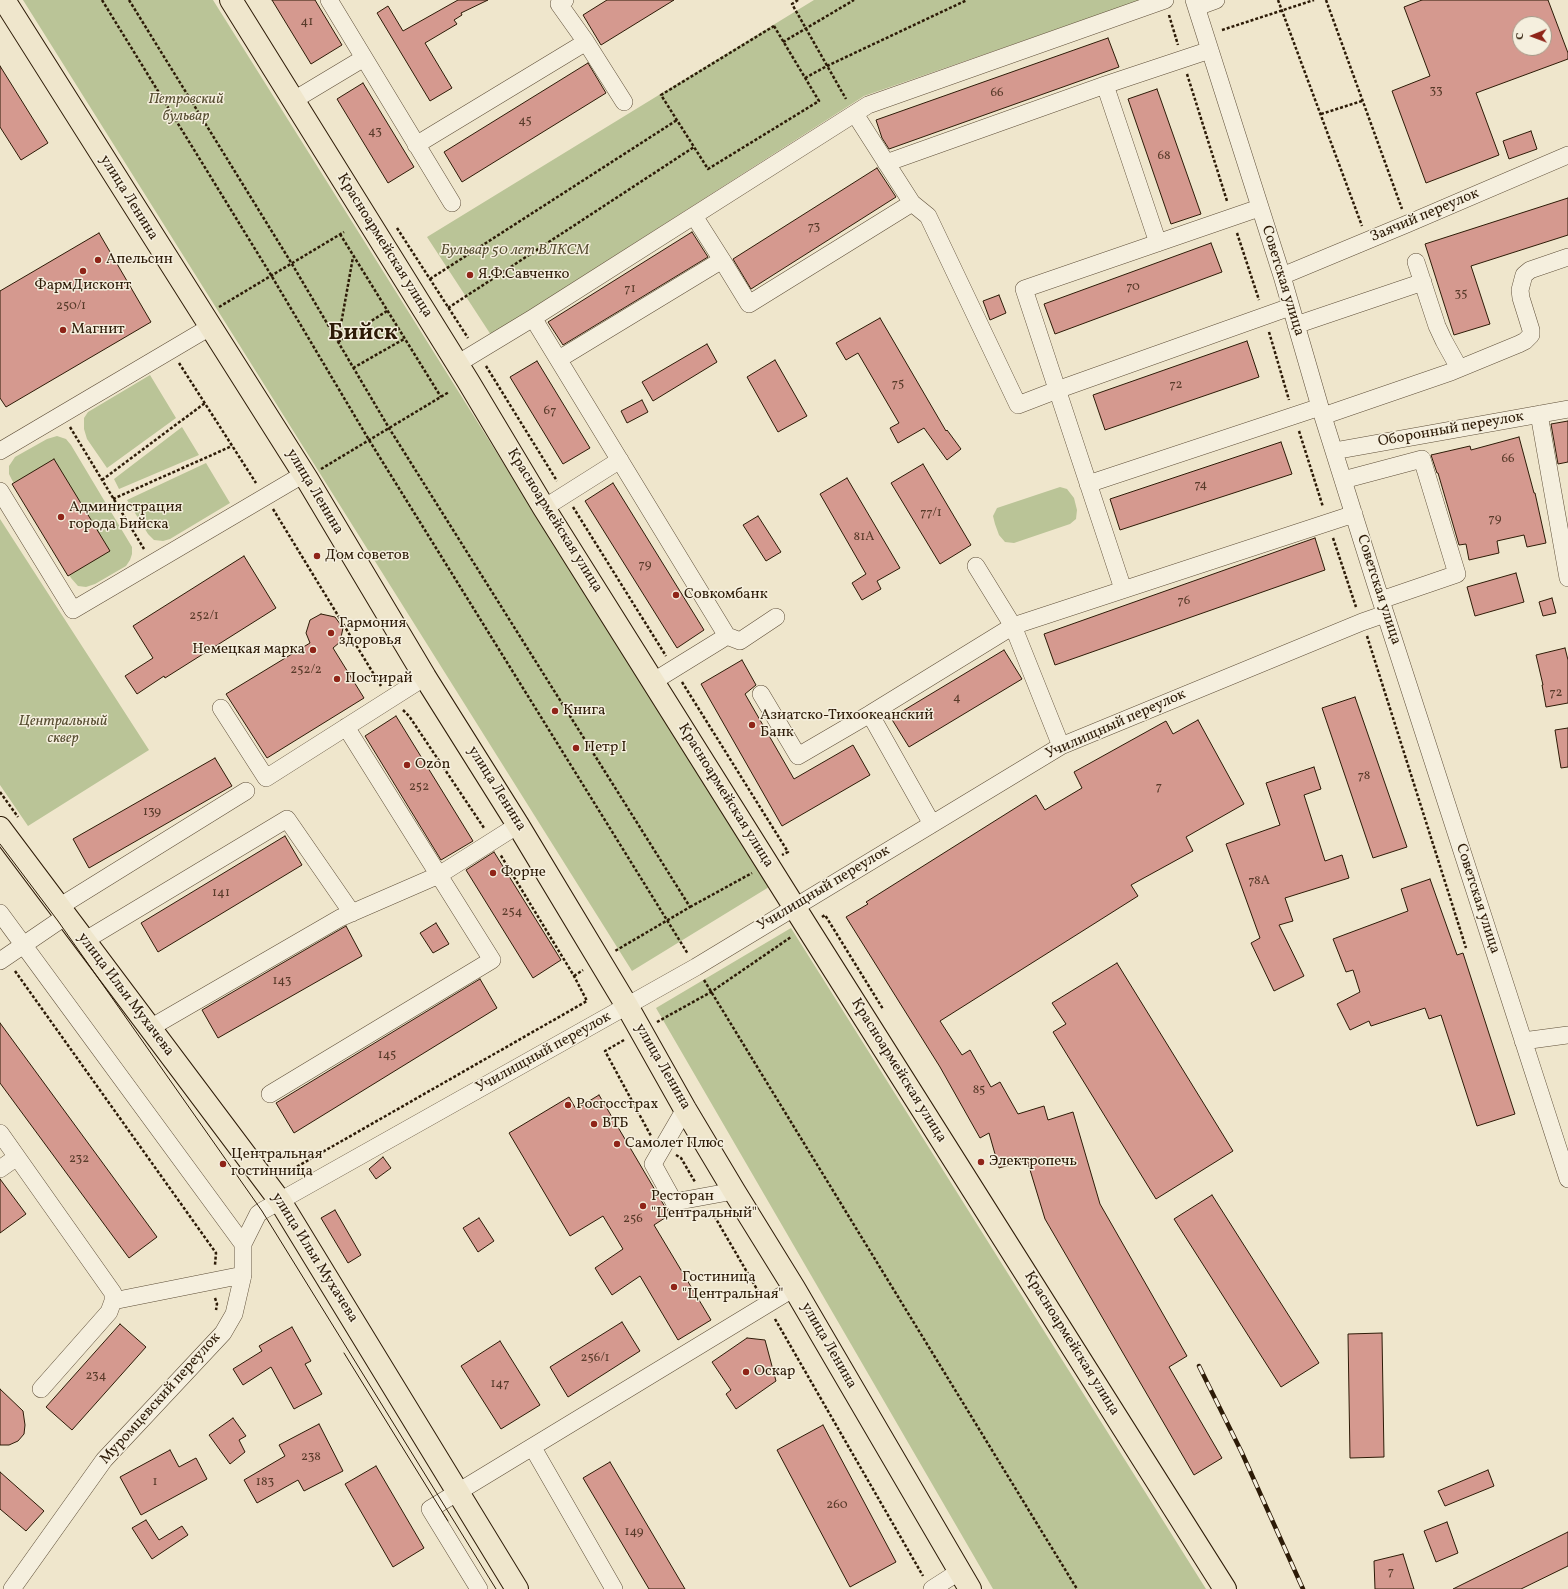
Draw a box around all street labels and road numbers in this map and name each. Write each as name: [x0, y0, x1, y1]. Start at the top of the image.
street label: улица Ленина: [95, 152, 161, 244]
street label: Красноармейская улица: [332, 171, 436, 321]
street label: Заячий переулок: [1368, 185, 1482, 247]
street label: Советская улица: [1257, 224, 1307, 338]
street label: Оборонный переулок: [1377, 408, 1525, 452]
street label: улица Ленина: [281, 446, 347, 538]
street label: Красноармейская улица: [502, 446, 606, 596]
street label: Советская улица: [1352, 533, 1404, 647]
street label: Училищный переулок: [1043, 686, 1189, 764]
street label: Красноармейская улица: [673, 721, 777, 871]
street label: улица Ленина: [463, 743, 529, 835]
street label: Училищный переулок: [754, 842, 894, 936]
street label: Советская улица: [1451, 842, 1503, 956]
street label: улица Ильи Мухачева: [73, 930, 177, 1060]
street label: Красноармейская улица: [846, 996, 950, 1146]
street label: Училищный переулок: [473, 1008, 615, 1098]
street label: улица Ленина: [630, 1021, 694, 1113]
street label: улица Ильи Мухачева: [267, 1190, 361, 1326]
street label: Красноармейская улица: [1019, 1269, 1123, 1419]
street label: улица Ленина: [796, 1300, 860, 1392]
street label: Муромцевский переулок: [97, 1329, 225, 1469]

